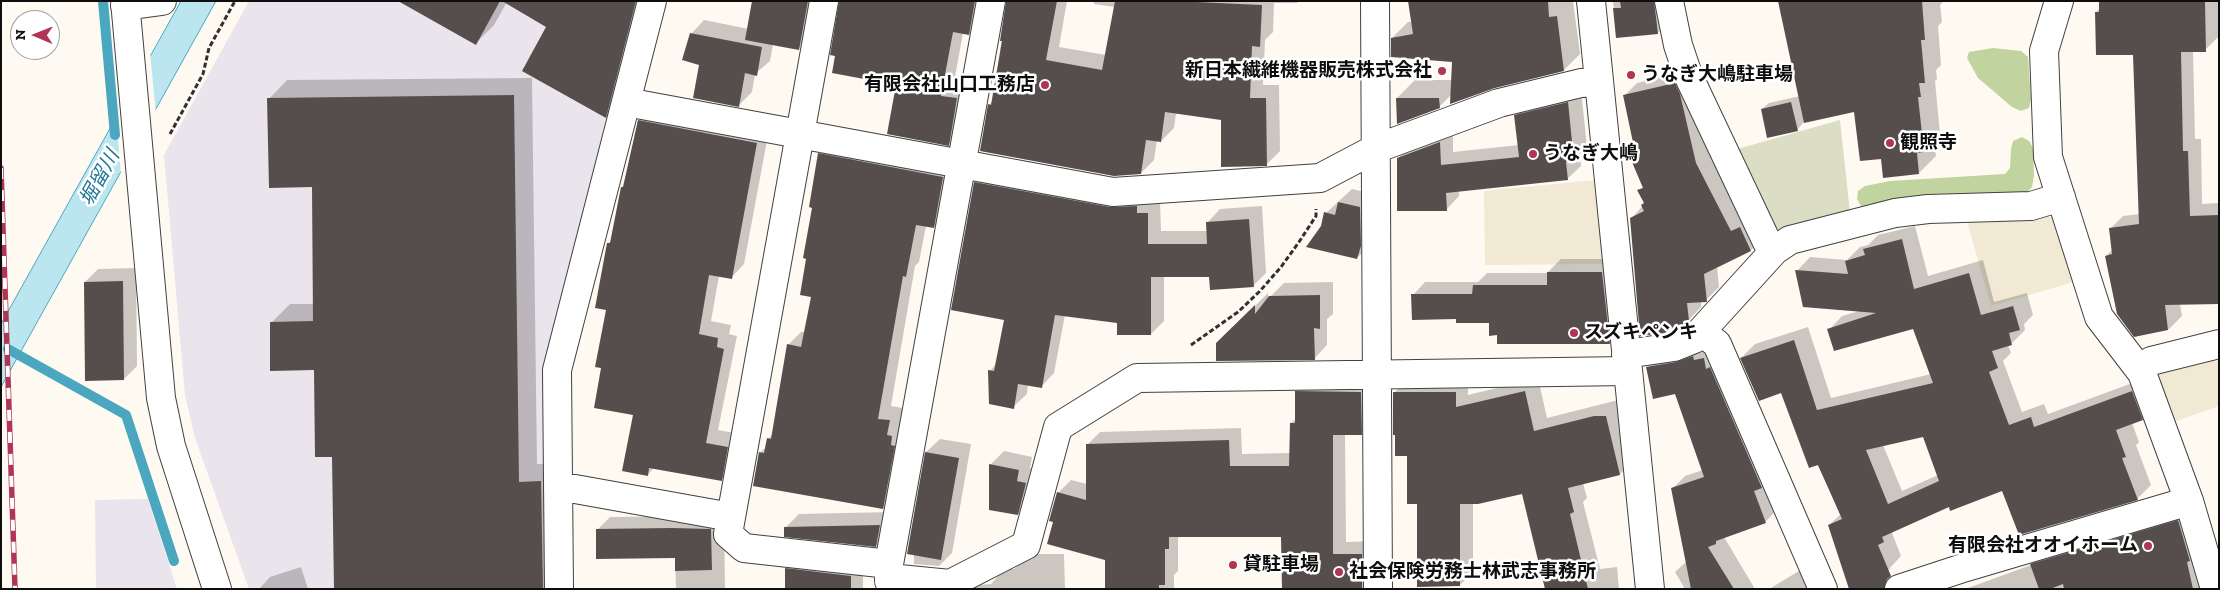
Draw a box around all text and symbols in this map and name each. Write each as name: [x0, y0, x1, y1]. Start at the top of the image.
north arrow: [10, 10, 60, 60]
text: N: [12, 29, 29, 40]
place label: 新日本繊維機器販売株式会社: [1185, 60, 1432, 82]
place label: うなぎ大嶋駐車場: [1641, 64, 1793, 86]
marker: 新日本繊維機器販売株式会社: [1436, 65, 1448, 77]
marker: うなぎ大嶋駐車場: [1625, 69, 1637, 81]
place label: 有限会社山口工務店: [864, 74, 1035, 96]
marker: 有限会社山口工務店: [1039, 79, 1051, 91]
place label: 観照寺: [1900, 132, 1957, 154]
marker: 観照寺: [1884, 137, 1896, 149]
place label: うなぎ大嶋: [1543, 143, 1638, 165]
water label: 堀留川: [75, 146, 125, 210]
marker: うなぎ大嶋: [1527, 148, 1539, 160]
place label: スズキペンキ: [1584, 322, 1698, 344]
marker: スズキペンキ: [1568, 327, 1580, 339]
place label: 有限会社オオイホーム: [1948, 535, 2138, 557]
marker: 有限会社オオイホーム: [2142, 540, 2154, 552]
place label: 貸駐車場: [1243, 554, 1319, 576]
marker: 貸駐車場: [1227, 559, 1239, 571]
place label: 社会保険労務士林武志事務所: [1349, 561, 1596, 583]
marker: 社会保険労務士林武志事務所: [1333, 566, 1345, 578]

